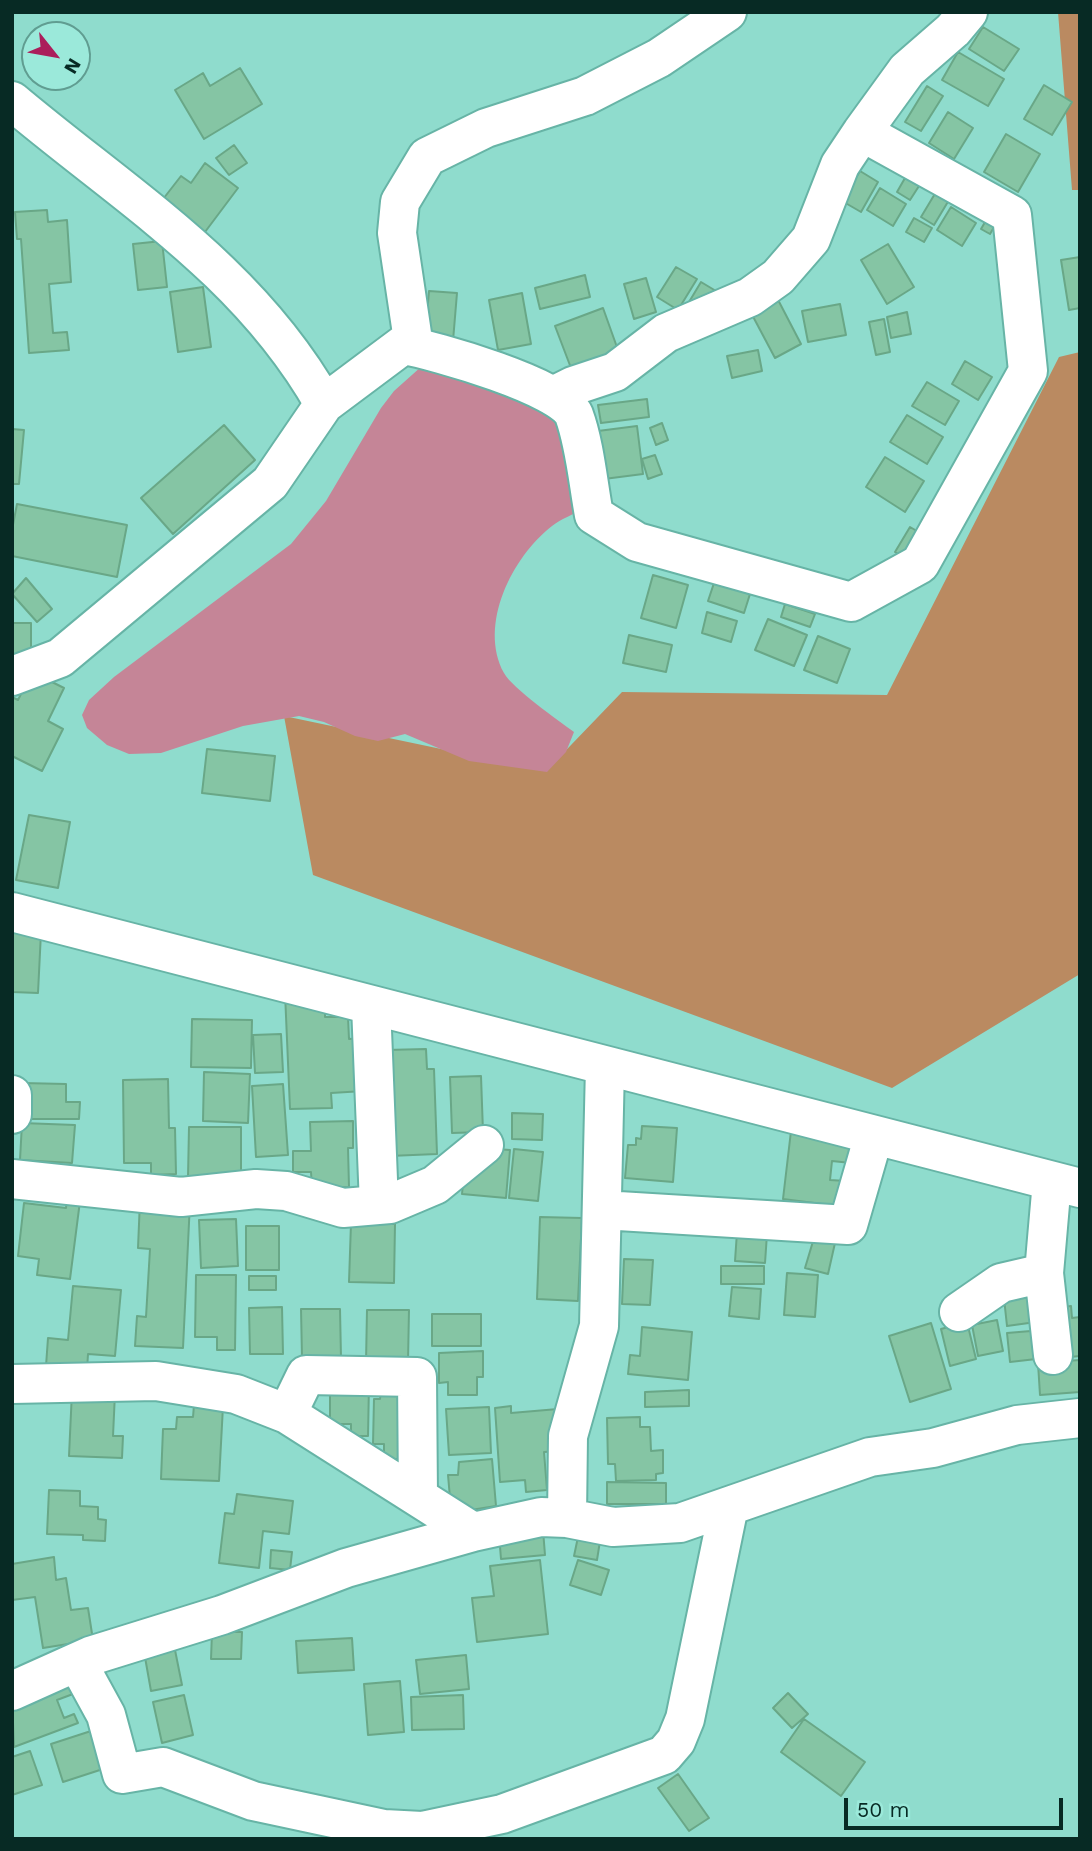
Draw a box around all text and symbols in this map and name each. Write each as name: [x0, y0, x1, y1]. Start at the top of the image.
north arrow: [21, 21, 91, 91]
text: N: [59, 54, 86, 78]
scale bar: [847, 1784, 1066, 1828]
text: 50 m: [857, 1797, 909, 1822]

